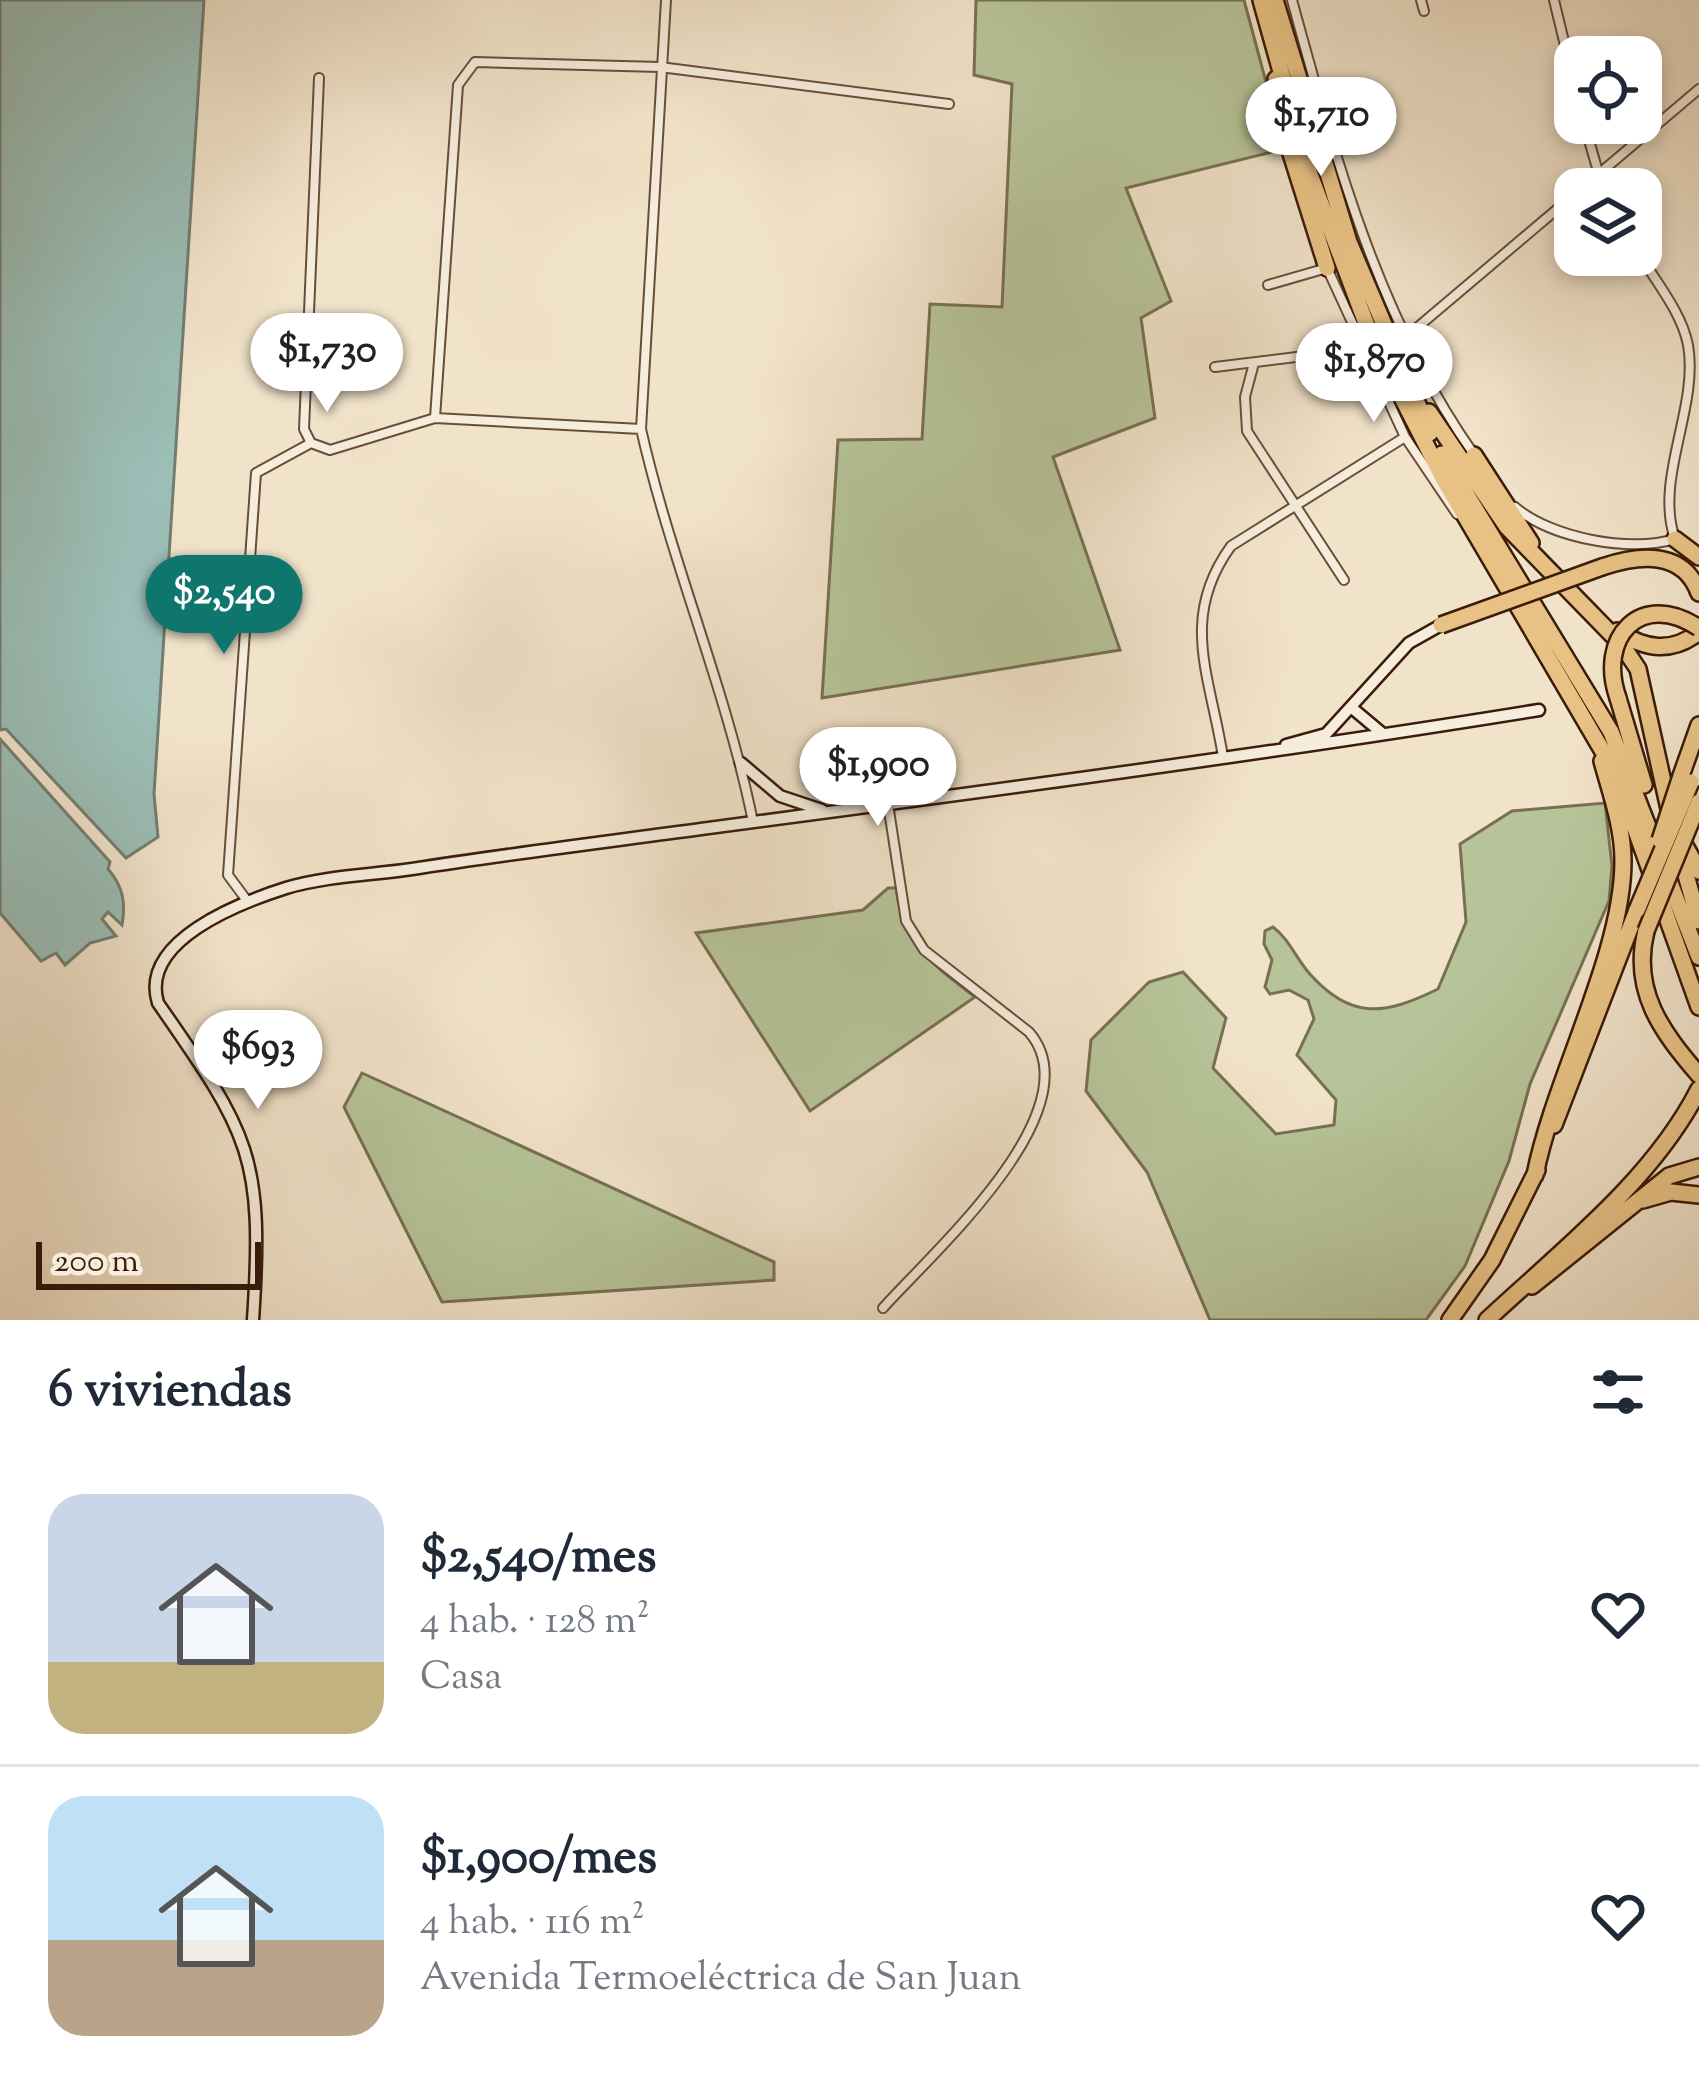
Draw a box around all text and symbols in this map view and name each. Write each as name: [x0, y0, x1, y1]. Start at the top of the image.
map controls: [1554, 36, 1662, 276]
button: locate: [1554, 36, 1662, 144]
pin: $1,710: [1223, 77, 1419, 179]
text: $1,710: [1273, 88, 1369, 144]
button: layers: [1554, 168, 1662, 276]
pin: $1,730: [229, 313, 425, 415]
pin: $1,870: [1276, 323, 1472, 425]
text: $1,730: [277, 324, 377, 380]
text: $1,870: [1323, 334, 1425, 390]
pin: $2,540: [126, 555, 322, 657]
text: $2,540: [173, 566, 275, 622]
pin: $1,900: [780, 727, 976, 829]
text: $1,900: [826, 738, 930, 794]
pin: $693: [187, 1010, 329, 1112]
text: $693: [221, 1021, 295, 1077]
scale bar: [36, 1236, 261, 1289]
text: 200 m: [54, 1239, 139, 1287]
text: 6 viviendas: [48, 1356, 292, 1429]
icon: filters: [1585, 1359, 1651, 1425]
text: $2,540/mes: [420, 1522, 657, 1595]
icon: home: [144, 1542, 288, 1686]
icon: heart: [1585, 1581, 1651, 1647]
text: 4 hab. · 128 m²: [420, 1595, 650, 1651]
text: Casa: [420, 1651, 502, 1707]
text: $1,900/mes: [420, 1823, 657, 1896]
icon: home: [144, 1844, 288, 1988]
icon: heart: [1585, 1883, 1651, 1949]
text: 4 hab. · 116 m²: [420, 1896, 645, 1952]
text: Avenida Termoeléctrica de San Juan: [420, 1952, 1022, 2008]

